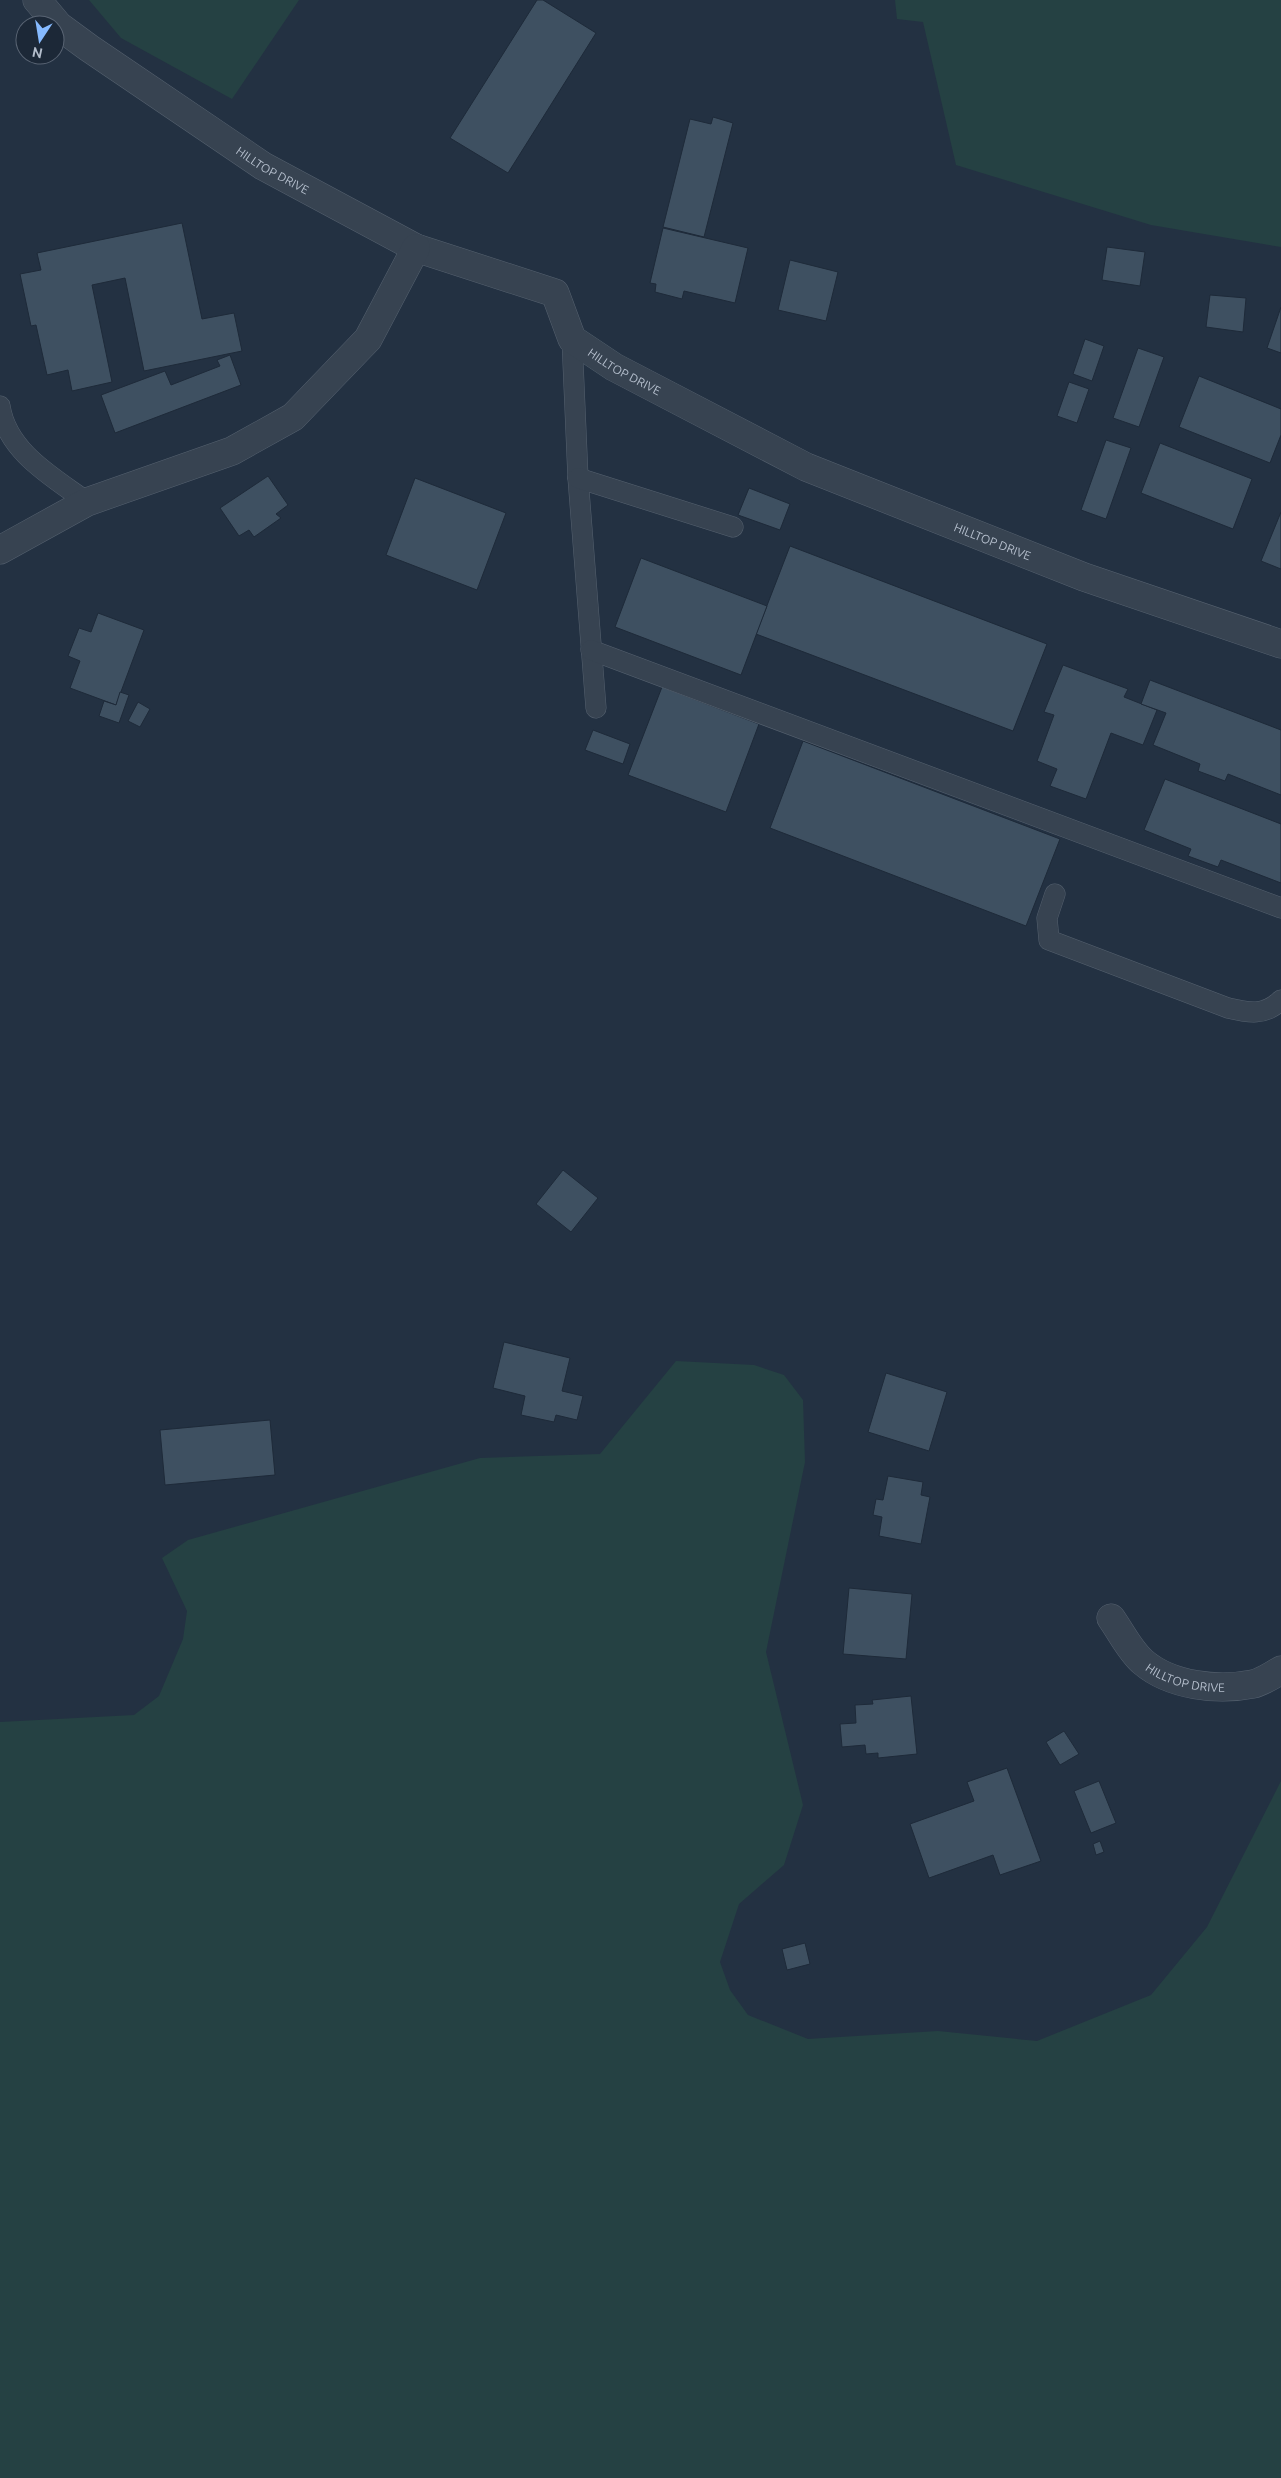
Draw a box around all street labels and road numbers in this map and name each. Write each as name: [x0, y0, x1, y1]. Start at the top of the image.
street label: HILLTOP DRIVE: [234, 144, 312, 196]
street label: HILLTOP DRIVE: [586, 345, 663, 397]
street label: HILLTOP DRIVE: [952, 520, 1033, 562]
street label: HILLTOP DRIVE: [1144, 1660, 1225, 1693]

